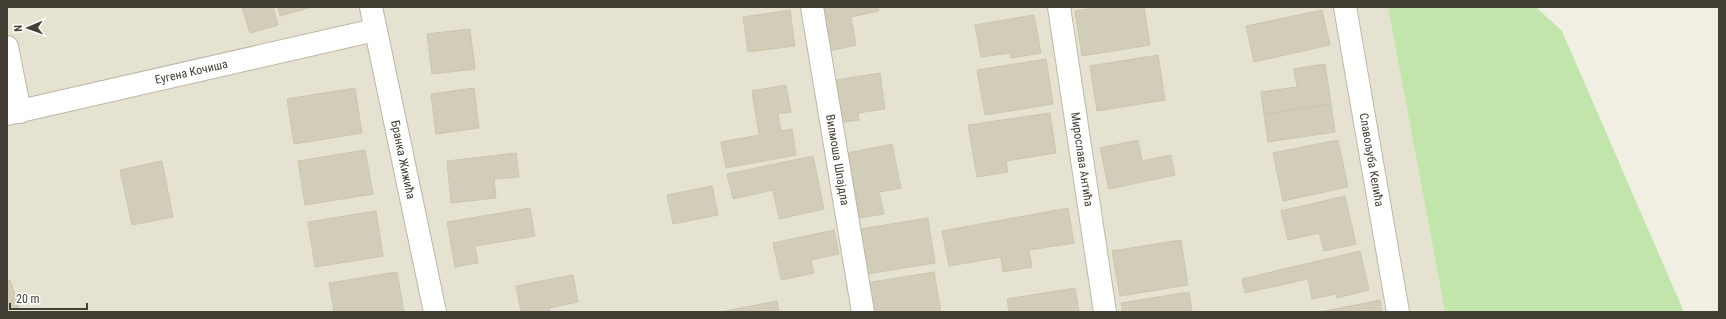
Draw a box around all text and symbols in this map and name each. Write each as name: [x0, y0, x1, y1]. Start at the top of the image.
north arrow: [8, 8, 48, 48]
text: N: [12, 24, 25, 32]
street label: Еугена Кочиша: [154, 57, 229, 87]
street label: Мирослава Антића: [1068, 111, 1096, 208]
street label: Славољуба Келића: [1357, 112, 1387, 208]
street label: Вилмоша Шпајдла: [823, 113, 852, 207]
street label: Бранка Жижића: [388, 119, 418, 201]
scale bar: [10, 285, 87, 311]
text: 20 m: [16, 292, 40, 306]

